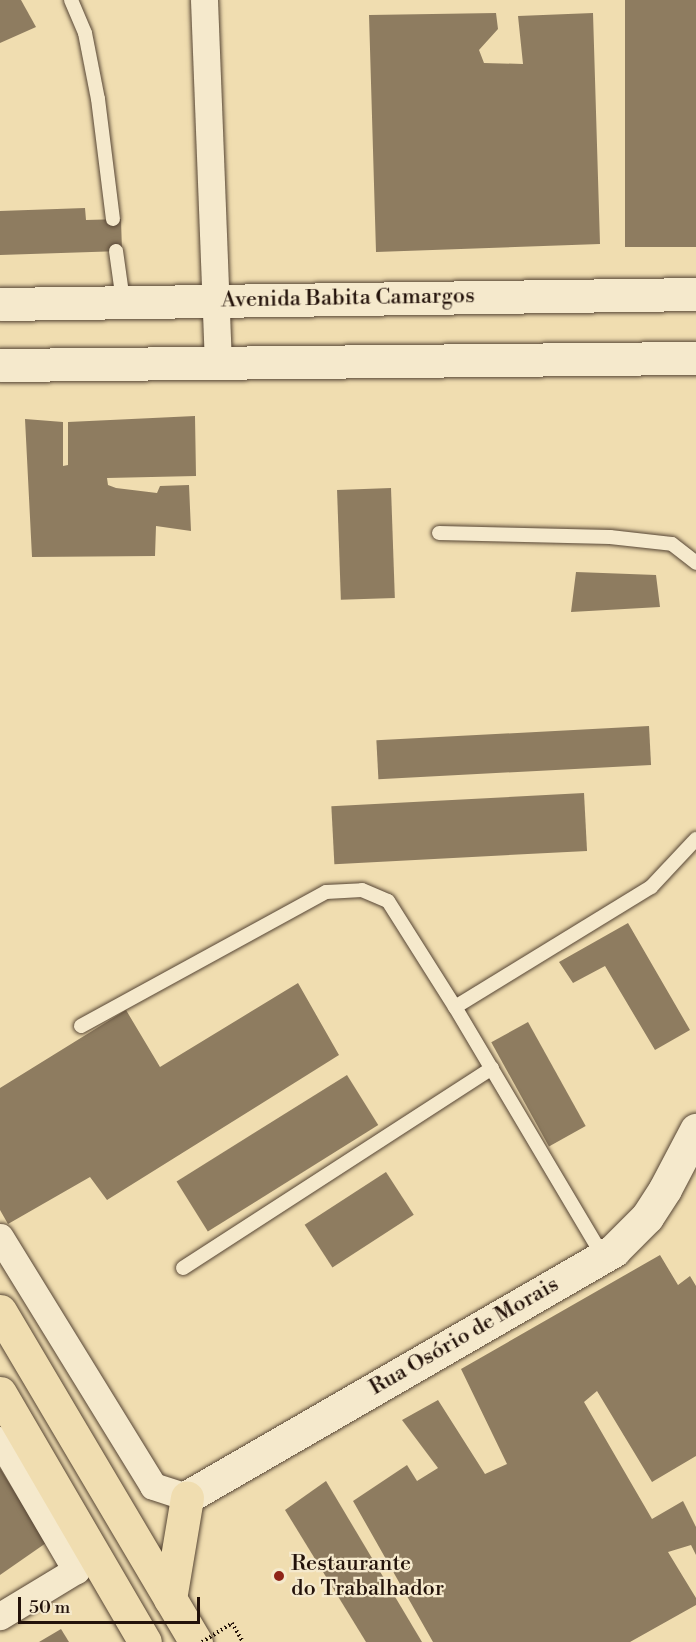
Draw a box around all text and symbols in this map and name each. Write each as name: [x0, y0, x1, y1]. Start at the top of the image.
street label: Avenida Babita Camargos: [221, 283, 475, 313]
street label: Rua Osório de Morais: [365, 1271, 563, 1401]
place label: Restaurante do Trabalhador: [291, 1550, 444, 1602]
marker: Restaurante do Trabalhador: [272, 1569, 286, 1583]
scale bar: [21, 1585, 202, 1623]
text: 50 m: [29, 1596, 70, 1619]

